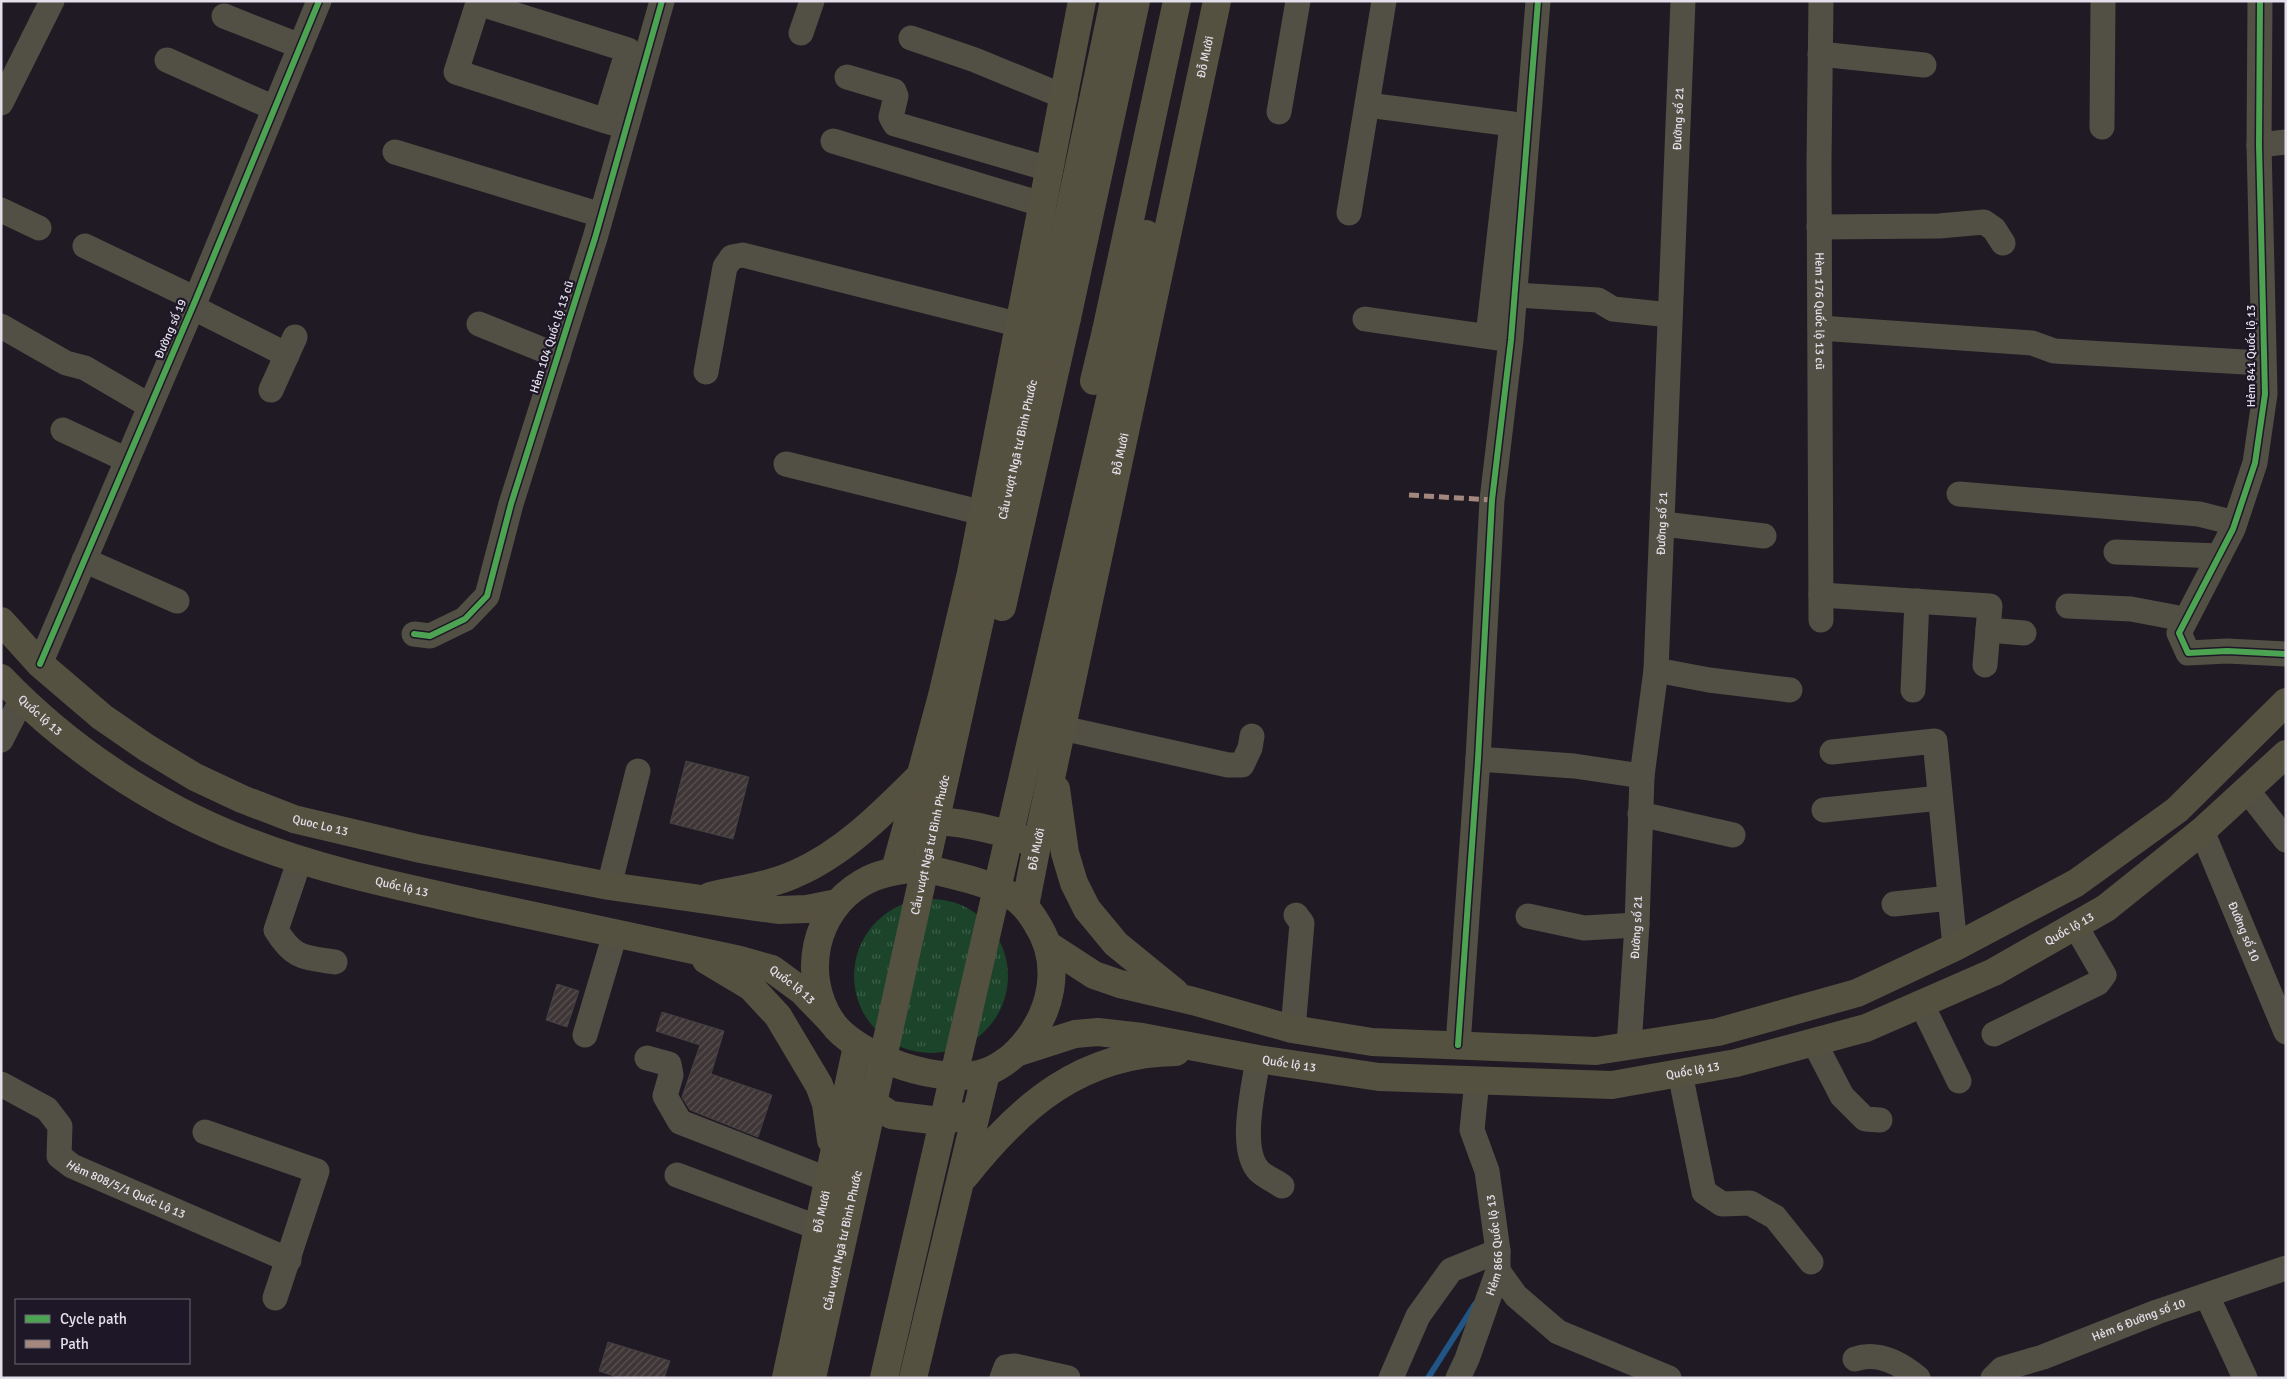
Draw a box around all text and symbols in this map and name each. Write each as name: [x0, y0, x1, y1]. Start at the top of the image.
street label: Đỗ Mười: [1193, 34, 1217, 79]
street label: Đường số 21: [1669, 87, 1687, 151]
street label: Hèm 176 Quốc lộ 13 cũ: [1812, 252, 1827, 370]
street label: Hẻm 104 Quốc lộ 13 cũ: [527, 279, 577, 395]
street label: Đường số 19: [152, 297, 190, 361]
street label: Hẻm 841 Quốc lộ 13: [2244, 305, 2259, 407]
street label: Cầu vượt Ngã tư Bình Phước: [995, 378, 1041, 521]
street label: Đỗ Mười: [1108, 431, 1132, 476]
street label: Đường số 21: [1653, 491, 1671, 555]
street label: Quốc lộ 13: [15, 692, 65, 739]
street label: Cầu vượt Ngã tư Bình Phước: [907, 773, 953, 916]
street label: Quoc Lo 13: [291, 811, 350, 839]
street label: Đỗ Mười: [1025, 827, 1048, 872]
street label: Quốc lộ 13: [374, 873, 430, 900]
street label: Đường số 21: [1627, 895, 1645, 959]
street label: Đường số 10: [2225, 899, 2263, 964]
street label: Quốc lộ 13: [2042, 909, 2097, 949]
street label: Quốc lộ 13: [766, 962, 818, 1007]
street label: Quốc lộ 13: [1261, 1052, 1317, 1075]
street label: Quốc lộ 13: [1665, 1059, 1721, 1083]
street label: Hẻm 808/5/1 Quốc Lộ 13: [63, 1157, 188, 1222]
street label: Cầu vượt Ngã tư Bình Phước: [820, 1169, 865, 1312]
street label: Đỗ Mười: [810, 1189, 833, 1234]
street label: Hẻm 866 Quốc lộ 13: [1482, 1194, 1506, 1298]
street label: Hẻm 6 Đường số 10: [2090, 1295, 2187, 1344]
legend: [15, 1299, 190, 1364]
text: Cycle path: [60, 1310, 127, 1328]
text: Path: [60, 1335, 89, 1353]

